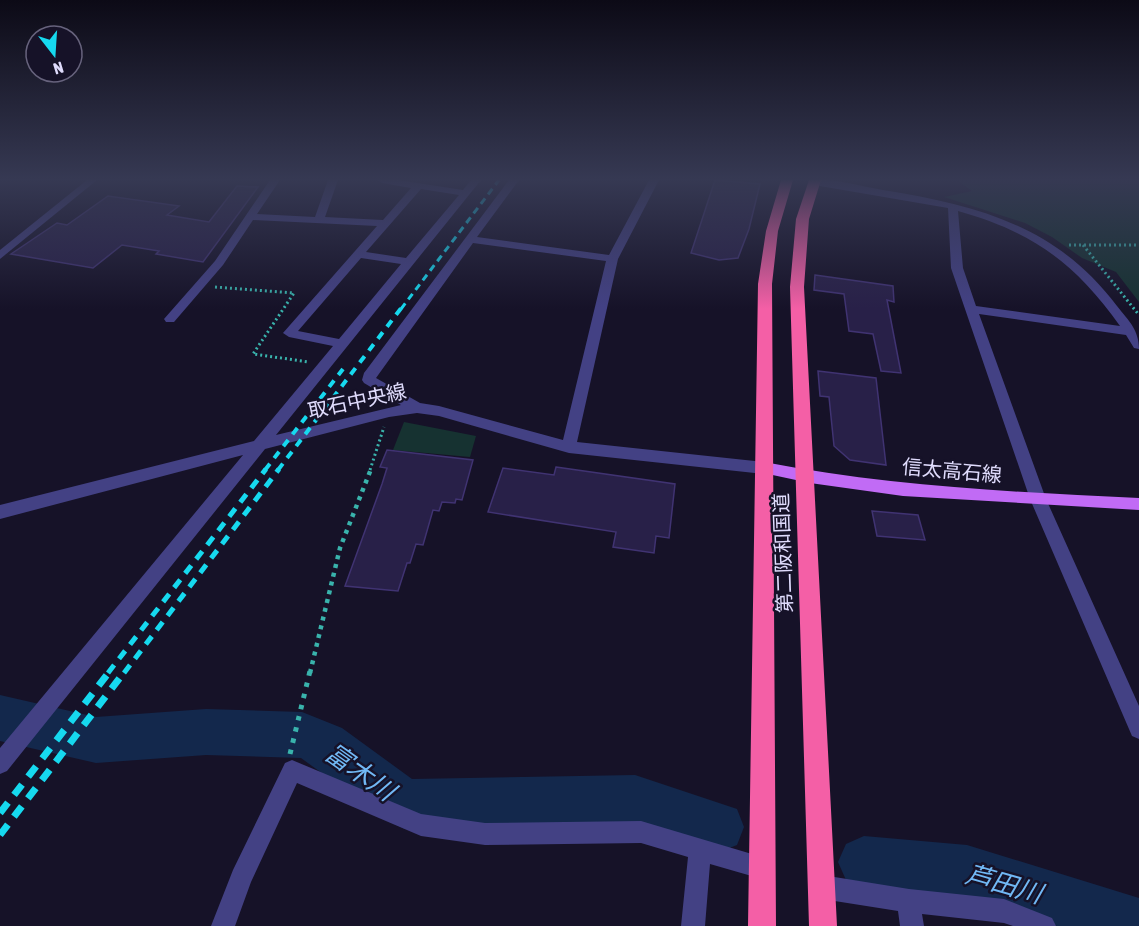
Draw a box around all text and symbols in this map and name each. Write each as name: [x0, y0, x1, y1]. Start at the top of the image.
north arrow: [24, 24, 84, 84]
text: N: [51, 58, 66, 78]
street label: 取石中央線: [306, 379, 408, 422]
street label: 信太高石線: [901, 455, 1003, 486]
street label: 第二阪和国道: [769, 493, 796, 613]
water label: 富木川: [319, 737, 403, 808]
water label: 芦田川: [962, 859, 1049, 910]

